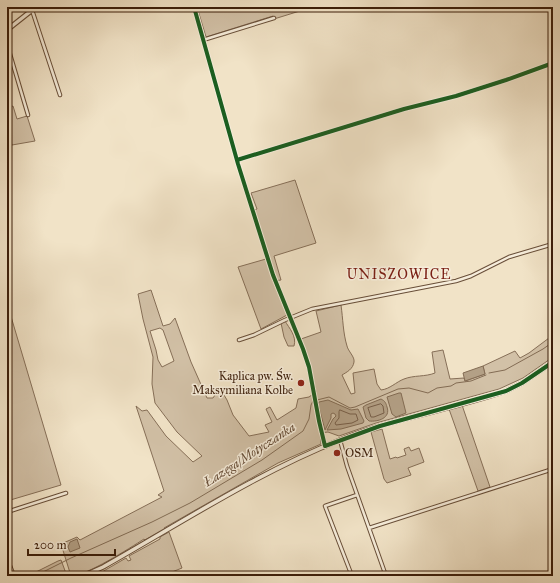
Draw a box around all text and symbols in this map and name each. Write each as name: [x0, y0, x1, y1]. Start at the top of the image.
district label: UNISZOWICE: [347, 266, 451, 283]
place label: Kaplica pw. Św. Maksymiliana Kolbe: [192, 367, 293, 397]
marker: Kaplica pw. Św. Maksymiliana Kolbe: [296, 378, 306, 388]
water label: Łazęga/Motyczanka: [200, 419, 298, 491]
place label: OSM: [345, 446, 373, 460]
marker: OSM: [332, 448, 342, 458]
scale bar: [28, 531, 115, 557]
text: 200 m: [34, 538, 67, 552]

